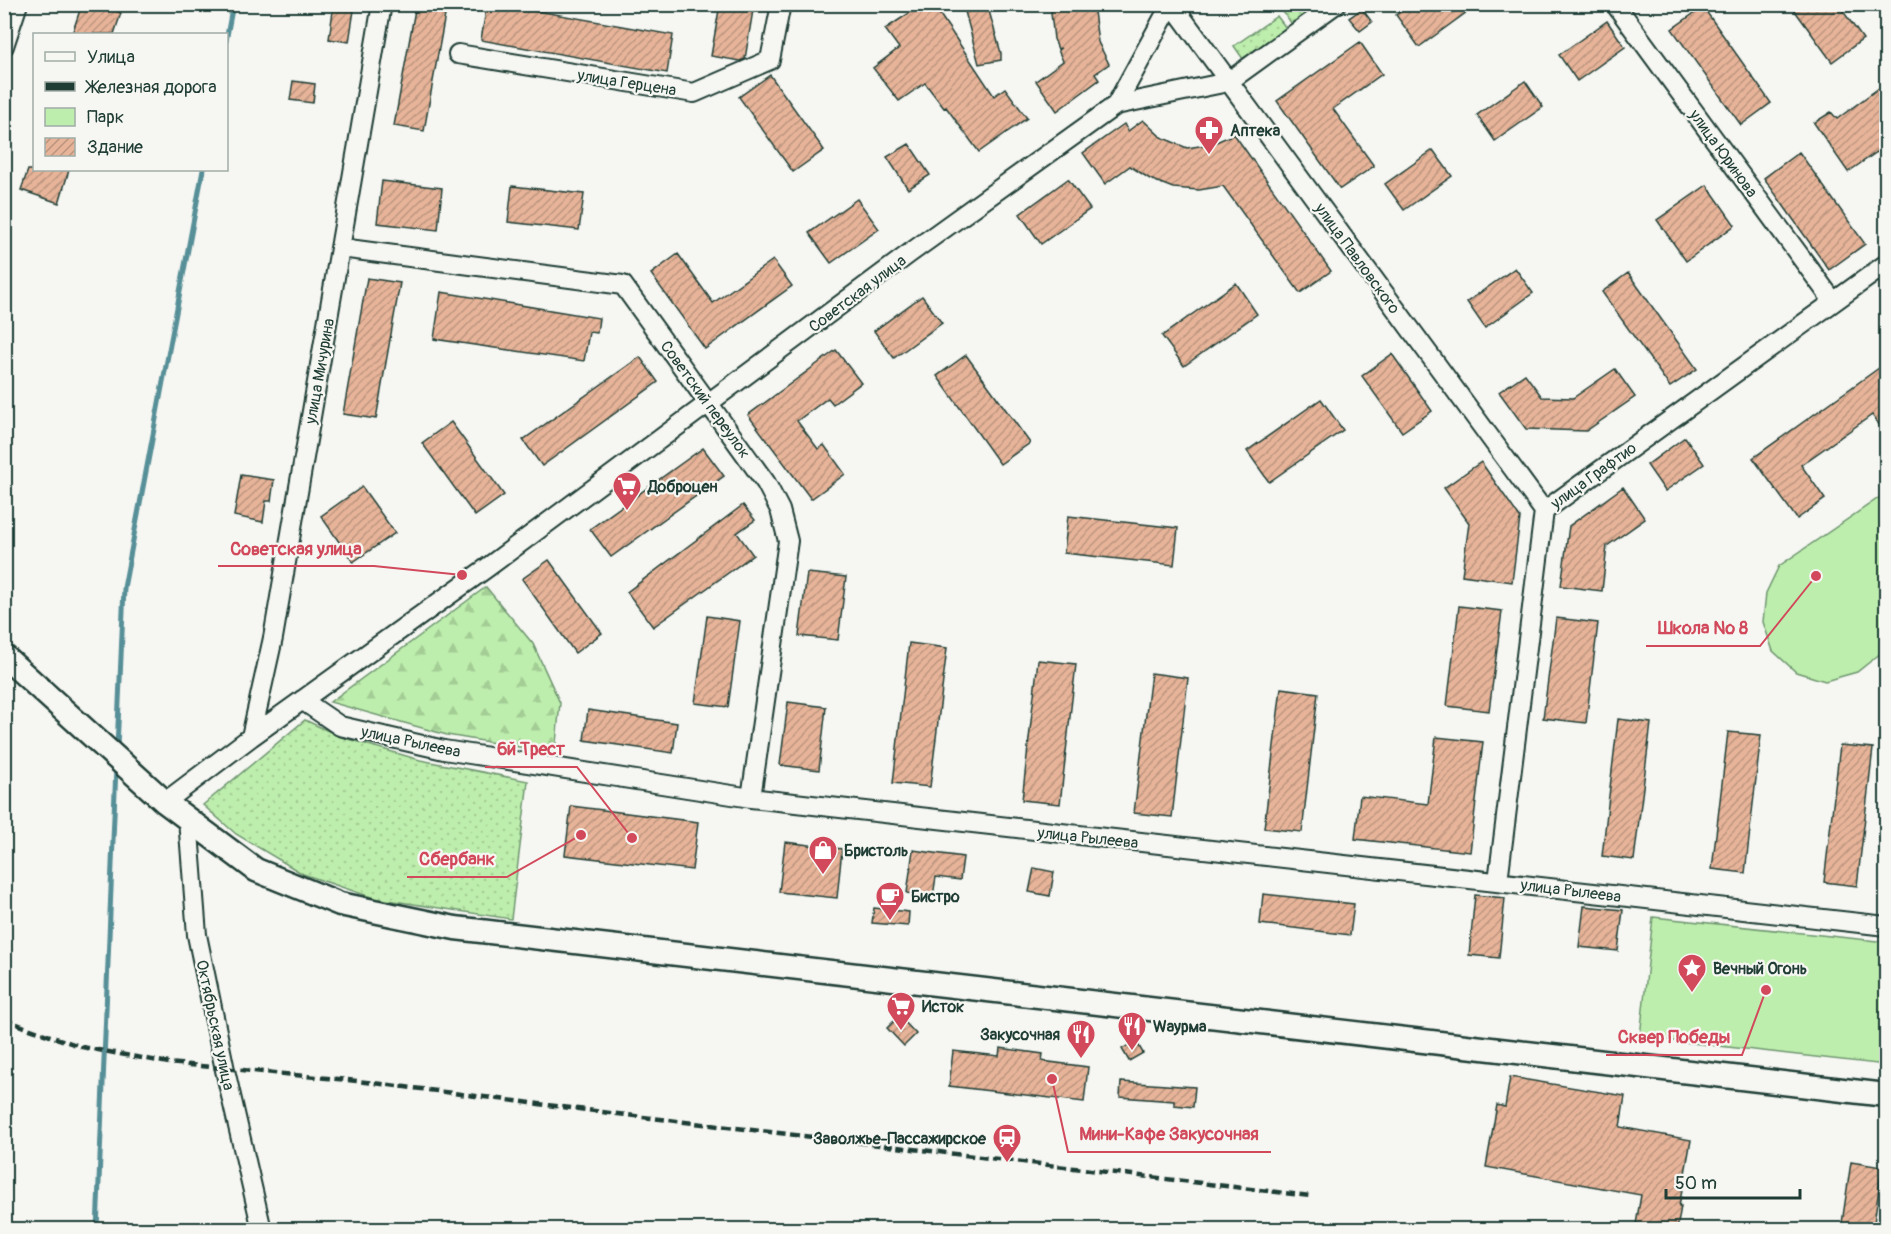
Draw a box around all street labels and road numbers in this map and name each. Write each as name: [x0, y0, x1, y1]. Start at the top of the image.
street label: улица Герцена: [575, 65, 678, 101]
street label: улица Юринова: [1684, 105, 1762, 201]
street label: улица Павловского: [1310, 198, 1404, 318]
street label: Советская улица: [805, 251, 910, 337]
street label: улица Мичурина: [301, 317, 339, 427]
street label: Советский переулок: [656, 337, 755, 462]
street label: улица Графтио: [1546, 438, 1641, 514]
street label: улица Рылеева: [358, 721, 462, 762]
street label: улица Рылеева: [1036, 823, 1139, 853]
street label: улица Рылеева: [1519, 875, 1622, 907]
street label: Октябрьская улица: [191, 958, 239, 1092]

